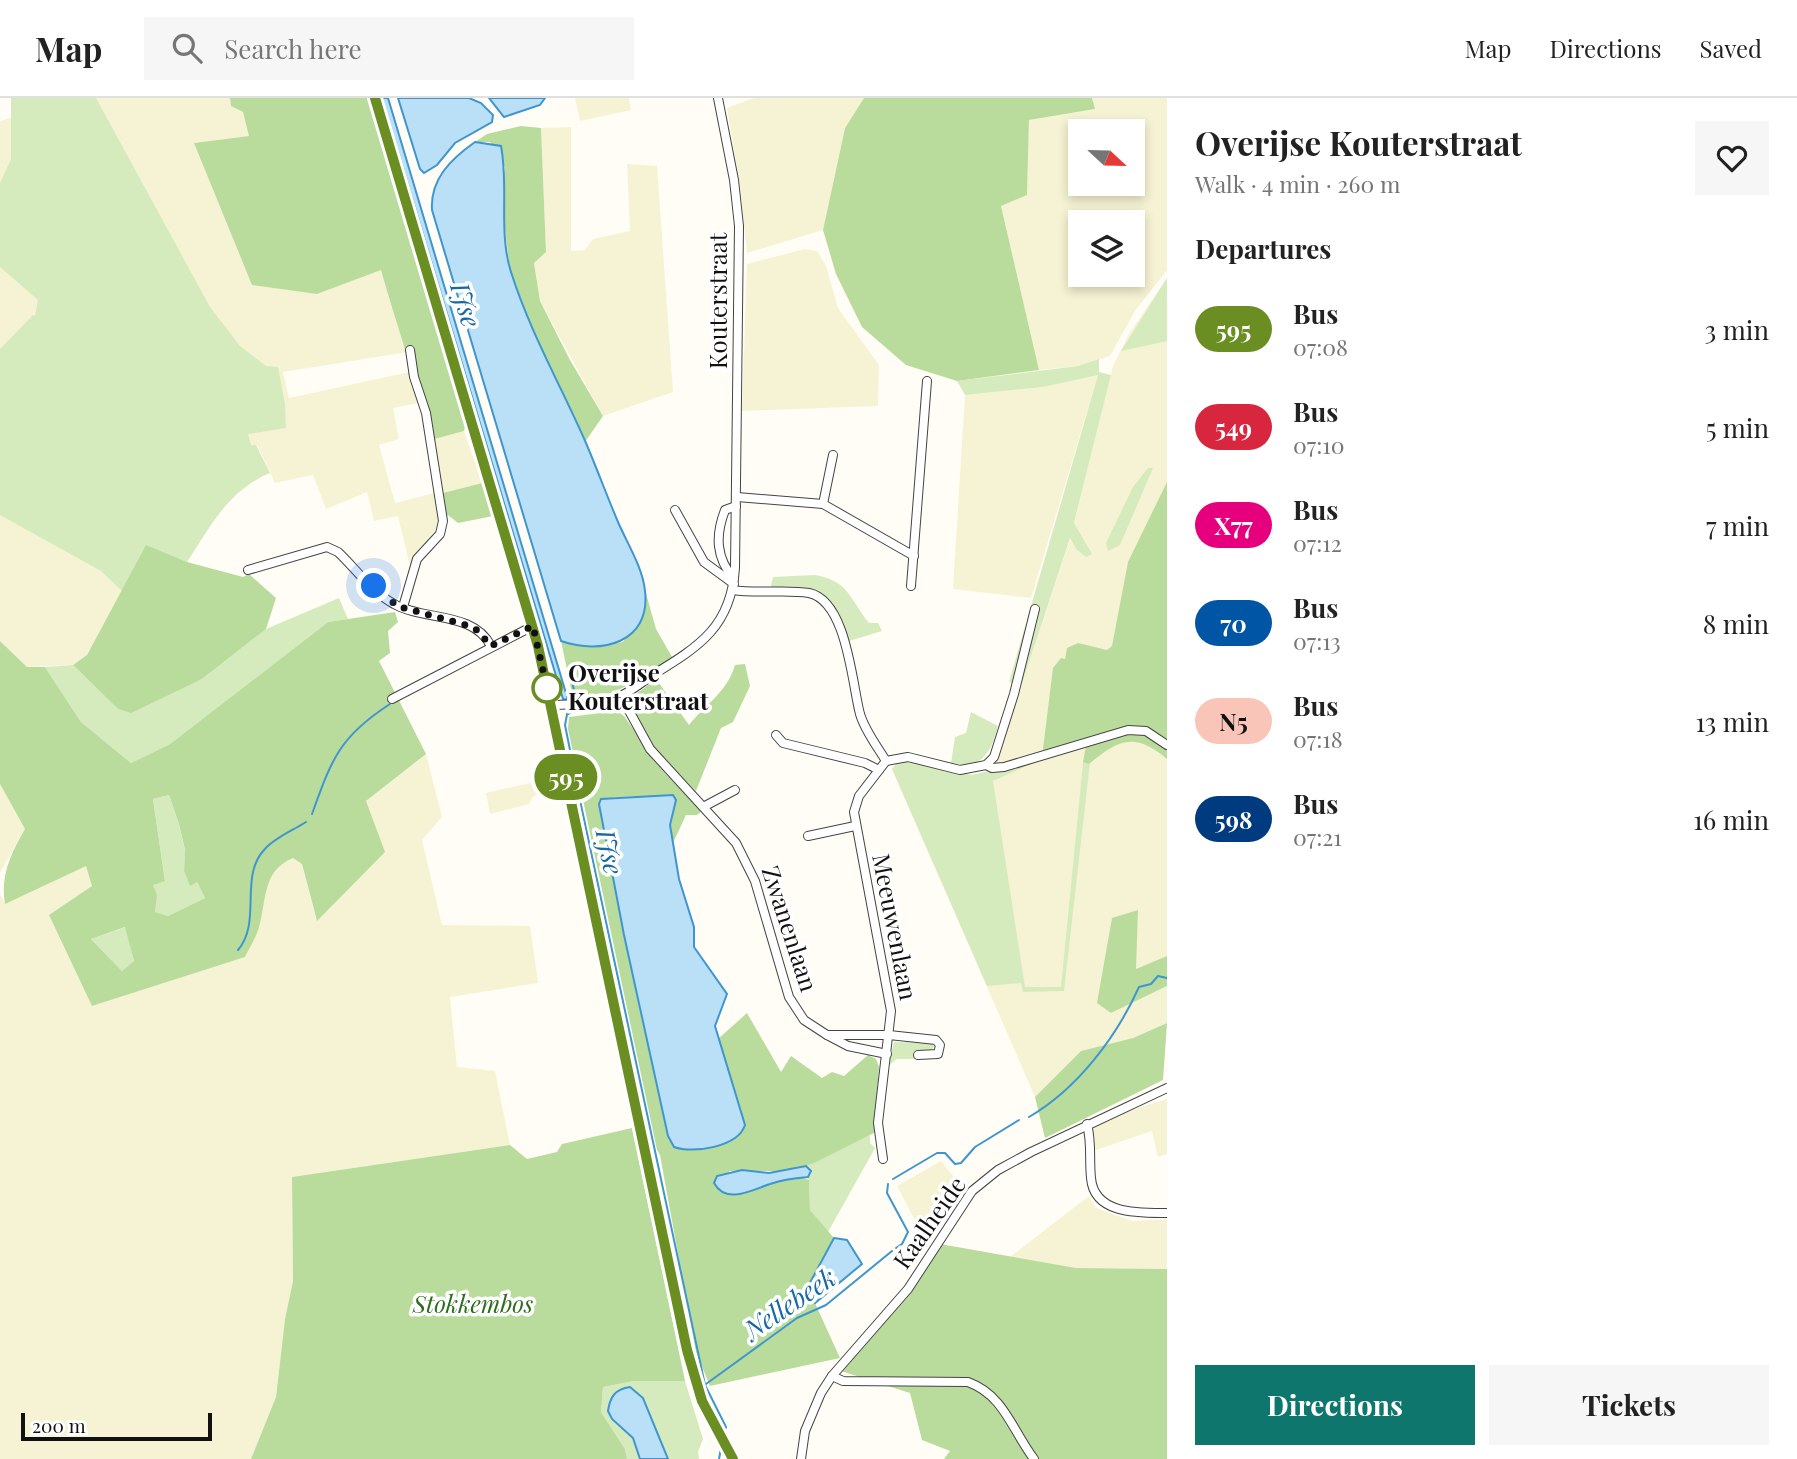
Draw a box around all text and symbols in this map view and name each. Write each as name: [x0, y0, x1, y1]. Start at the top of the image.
search box: [144, 17, 634, 80]
text: Map: [35, 26, 102, 70]
icon: search: [168, 29, 206, 67]
text: Search here: [224, 31, 362, 66]
text: Map: [1465, 32, 1511, 64]
text: Directions: [1549, 32, 1662, 64]
text: Saved: [1700, 32, 1762, 64]
north arrow: [1068, 119, 1144, 196]
map controls: [1068, 119, 1145, 287]
text: Overijse Kouterstraat: [1195, 120, 1522, 164]
button: heart: [1695, 121, 1769, 195]
text: Walk · 4 min · 260 m: [1195, 168, 1400, 199]
button: layers: [1068, 210, 1145, 287]
text: Departures: [1195, 231, 1331, 266]
street label: Kouterstraat: [701, 232, 733, 369]
water label: IJse: [443, 277, 490, 331]
text: Bus: [1293, 296, 1338, 331]
text: 3 min: [1705, 312, 1769, 347]
text: 595: [1216, 313, 1251, 345]
text: 07:08: [1293, 331, 1348, 362]
text: Bus: [1293, 394, 1338, 429]
text: 5 min: [1706, 410, 1769, 445]
text: 549: [1215, 411, 1252, 443]
text: 07:10: [1293, 429, 1345, 460]
text: Bus: [1293, 492, 1338, 527]
text: 7 min: [1706, 508, 1769, 543]
text: X77: [1214, 509, 1253, 541]
text: 07:12: [1293, 527, 1342, 558]
your location: [356, 568, 391, 603]
text: Bus: [1293, 590, 1338, 625]
text: 8 min: [1703, 606, 1769, 641]
text: 70: [1220, 607, 1247, 639]
text: 07:13: [1293, 625, 1341, 656]
place label: Overijse Kouterstraat: [568, 656, 709, 716]
marker: Overijse Kouterstraat: [532, 673, 562, 703]
text: Bus: [1293, 688, 1338, 723]
text: 13 min: [1695, 704, 1769, 739]
text: N5: [1219, 705, 1248, 737]
text: 07:18: [1293, 723, 1343, 754]
line badge: 595: [526, 754, 606, 800]
text: 595: [548, 761, 584, 793]
text: Bus: [1293, 786, 1338, 821]
text: 16 min: [1693, 802, 1769, 837]
text: 598: [1215, 803, 1252, 835]
text: 07:21: [1293, 821, 1342, 852]
water label: IJse: [588, 825, 632, 877]
street label: Meeuwenlaan: [866, 851, 926, 1003]
street label: Zwanenlaan: [756, 862, 826, 995]
street label: Kaalheide: [885, 1169, 972, 1274]
water label: Nellebeek: [735, 1259, 842, 1347]
park label: Stokkembos: [412, 1287, 533, 1319]
button: Directions: [1195, 1365, 1475, 1445]
button: Tickets: [1489, 1365, 1769, 1445]
scale bar: [21, 1410, 212, 1442]
text: 200 m: [32, 1412, 86, 1438]

